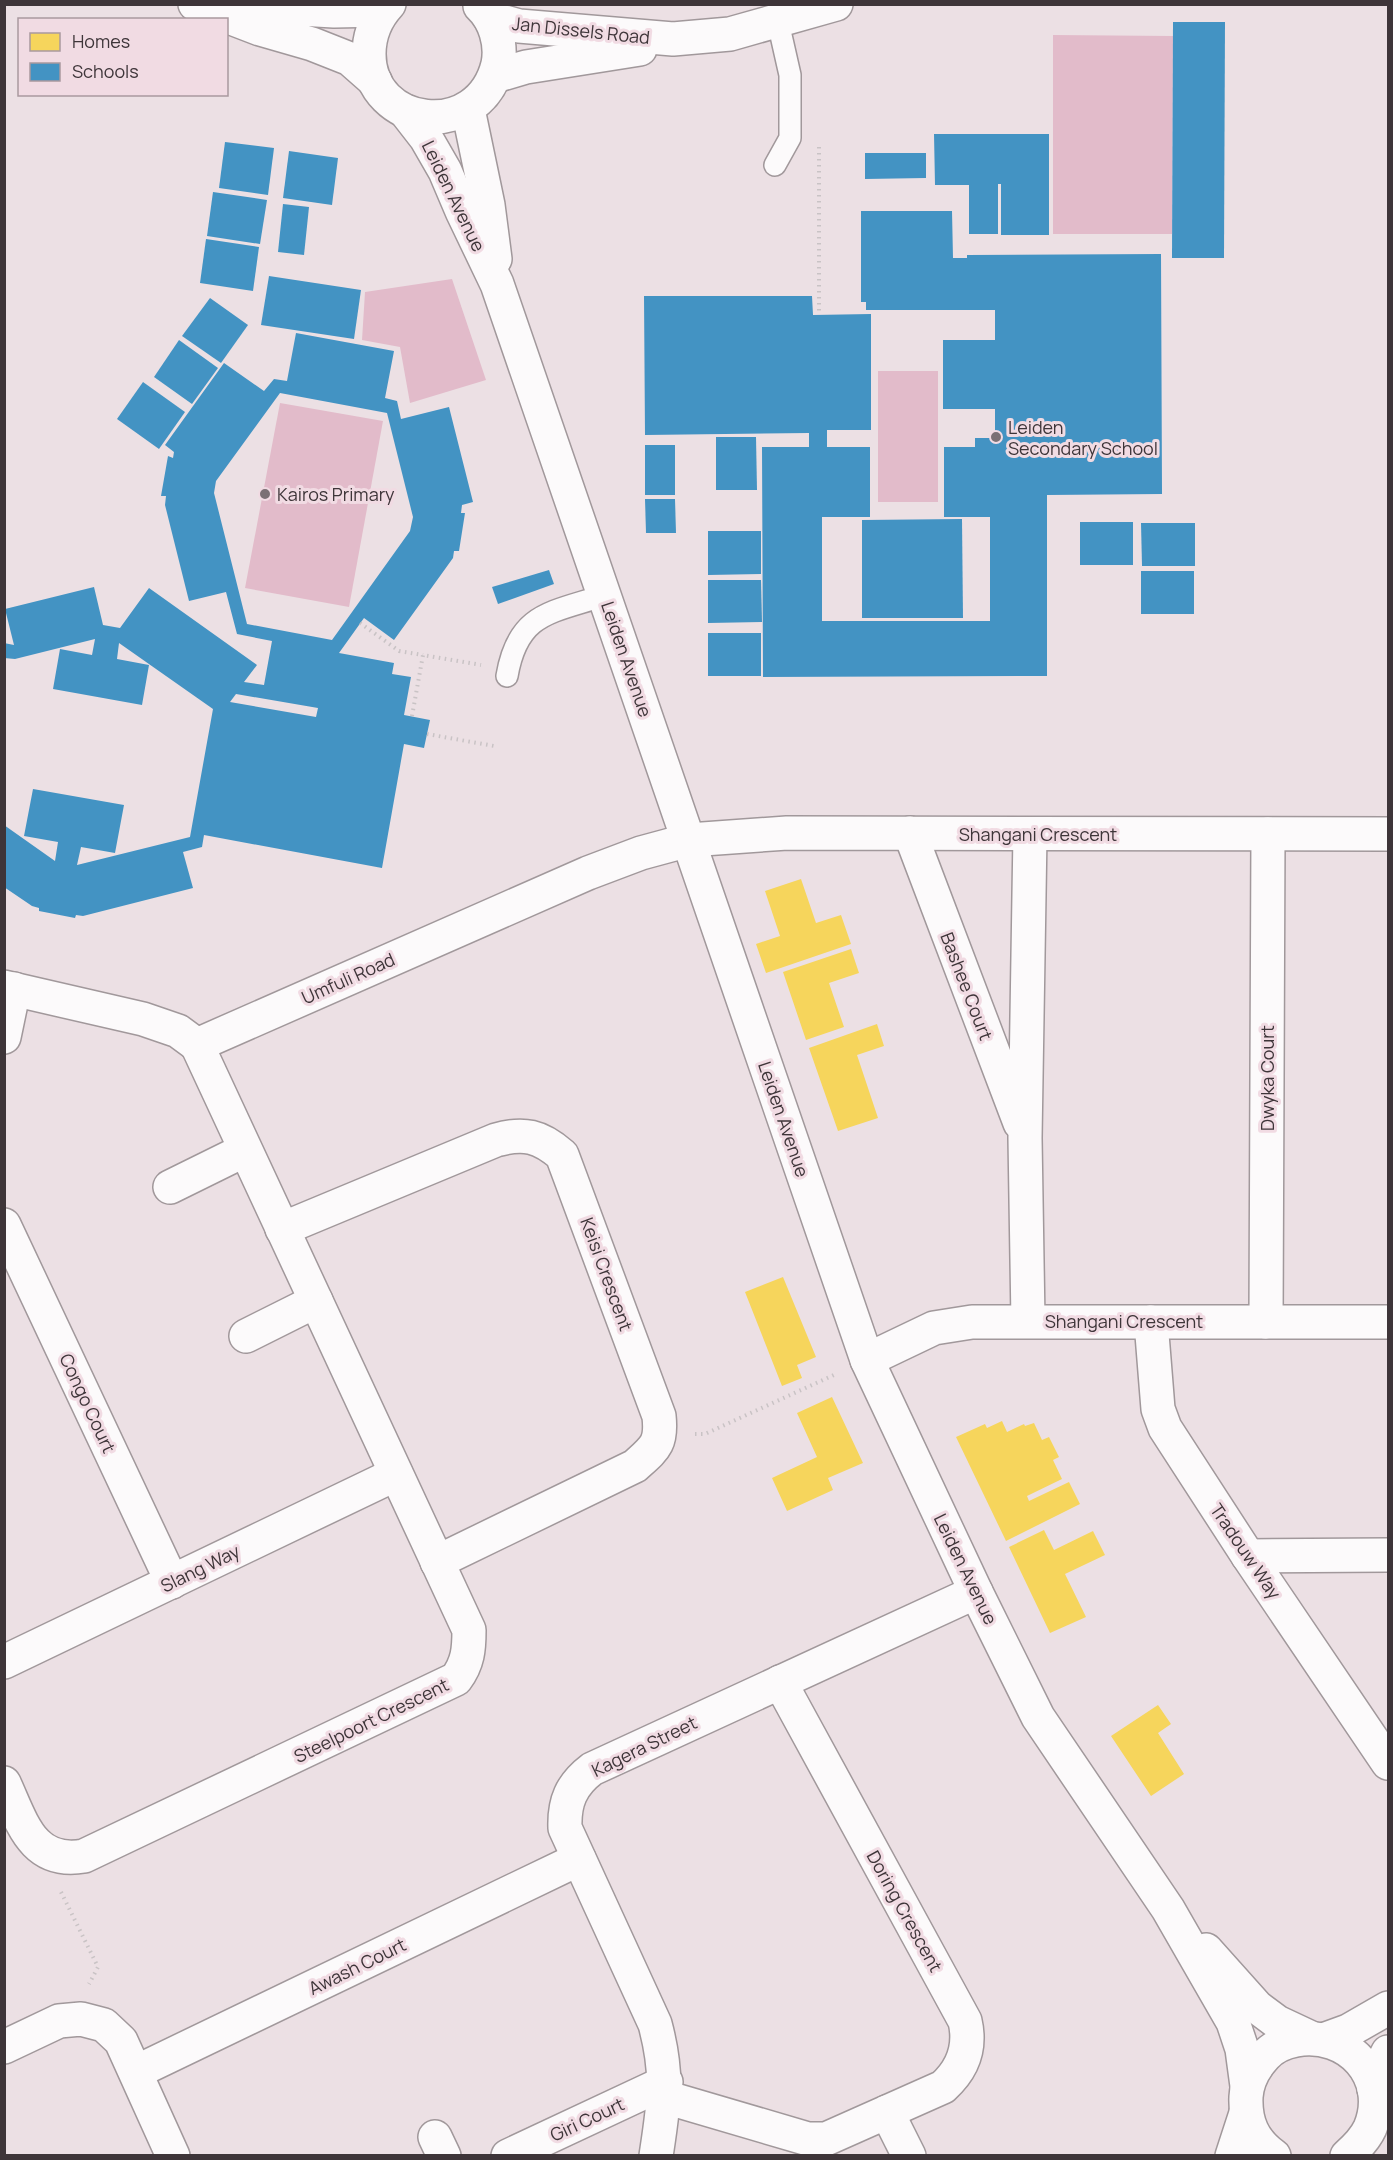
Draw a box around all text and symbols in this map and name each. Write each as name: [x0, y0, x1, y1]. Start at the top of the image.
street label: Jan Dissels Road: [511, 11, 651, 49]
legend: [18, 18, 228, 96]
text: Homes: [72, 29, 130, 53]
text: Schools: [72, 59, 139, 83]
street label: Leiden Avenue: [417, 136, 491, 256]
place label: Leiden Secondary School: [1008, 415, 1158, 460]
marker: Leiden Secondary School: [989, 430, 1003, 444]
place label: Kairos Primary: [277, 482, 395, 506]
marker: Kairos Primary: [258, 487, 272, 501]
street label: Leiden Avenue: [596, 598, 658, 720]
street label: Shangani Crescent: [959, 822, 1117, 846]
street label: Bashee Court: [935, 929, 999, 1043]
street label: Umfuli Road: [298, 947, 398, 1009]
street label: Dwyka Court: [1255, 1025, 1279, 1131]
street label: Leiden Avenue: [753, 1058, 815, 1180]
street label: Keisi Crescent: [575, 1214, 639, 1334]
street label: Shangani Crescent: [1045, 1309, 1203, 1333]
street label: Congo Court: [55, 1349, 121, 1457]
street label: Tradouw Way: [1205, 1499, 1287, 1604]
street label: Leiden Avenue: [929, 1509, 1003, 1629]
street label: Slang Way: [156, 1538, 244, 1597]
street label: Steelpoort Crescent: [290, 1672, 452, 1768]
street label: Kagera Street: [587, 1710, 701, 1782]
street label: Doring Crescent: [862, 1846, 948, 1976]
street label: Awash Court: [304, 1932, 410, 2000]
street label: Giri Court: [546, 2091, 628, 2147]

